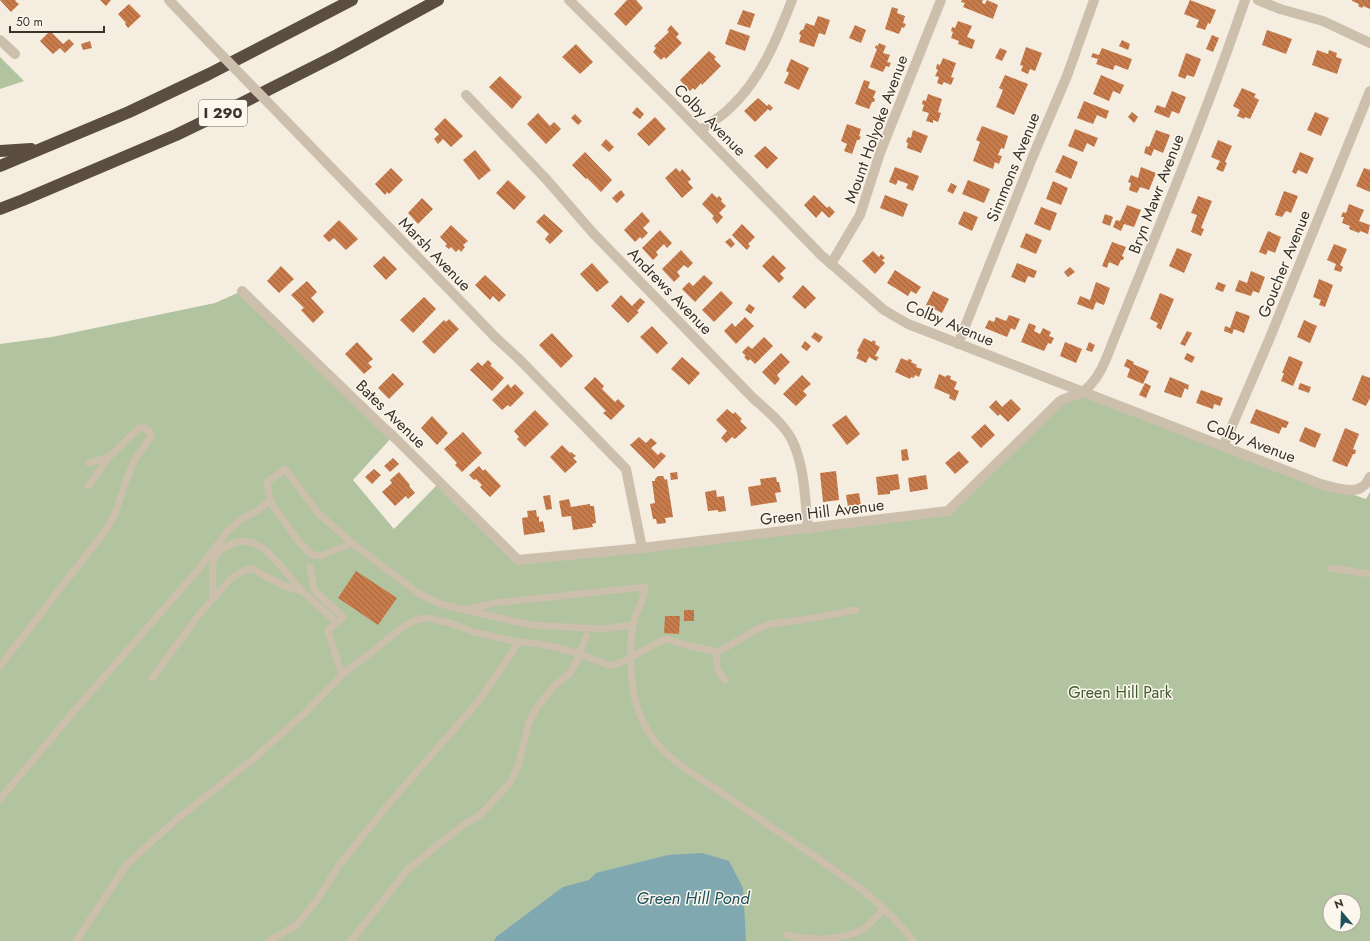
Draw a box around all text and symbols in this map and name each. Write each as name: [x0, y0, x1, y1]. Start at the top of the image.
scale bar: [10, 8, 104, 34]
text: 50 m: [16, 13, 43, 31]
street label: Mount Holyoke Avenue: [838, 52, 914, 206]
street label: Colby Avenue: [669, 79, 751, 161]
road number: I 290: [199, 100, 247, 126]
street label: Simmons Avenue: [981, 109, 1045, 225]
street label: Bryn Mawr Avenue: [1123, 131, 1189, 257]
street label: Goucher Avenue: [1252, 207, 1316, 321]
street label: Marsh Avenue: [394, 212, 476, 296]
street label: Andrews Avenue: [622, 242, 718, 340]
street label: Colby Avenue: [902, 294, 998, 352]
street label: Bates Avenue: [351, 375, 431, 453]
street label: Colby Avenue: [1203, 413, 1299, 469]
street label: Green Hill Avenue: [759, 493, 885, 531]
park label: Green Hill Park: [1068, 681, 1173, 704]
water label: Green Hill Pond: [636, 886, 751, 910]
north arrow: [1322, 893, 1362, 933]
text: N: [1332, 895, 1345, 913]

